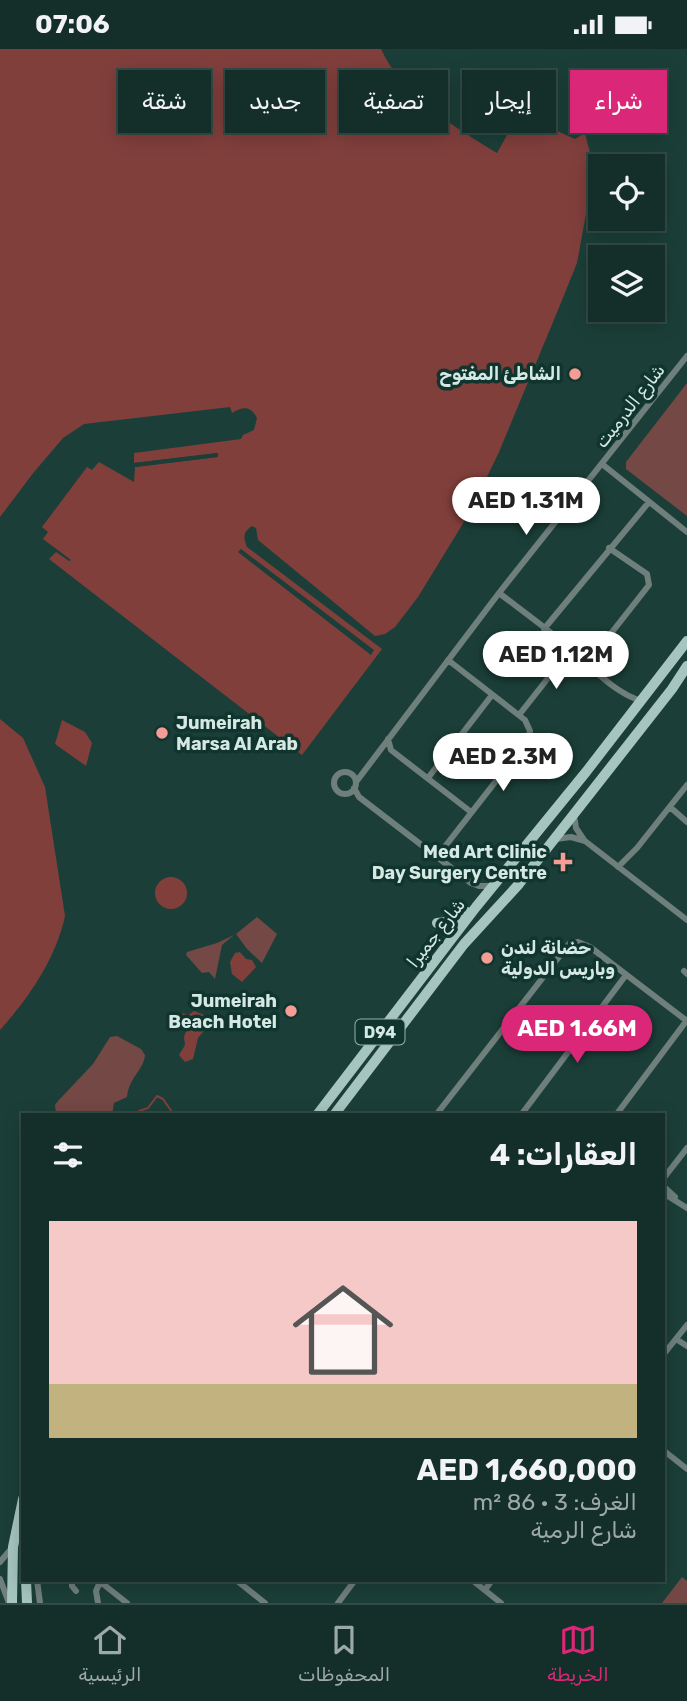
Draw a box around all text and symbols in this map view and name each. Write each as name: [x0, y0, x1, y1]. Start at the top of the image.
text: 07:06: [35, 9, 110, 40]
chip: شقة: [118, 70, 211, 133]
chip: جديد: [225, 70, 325, 133]
chip: تصفية: [339, 70, 448, 133]
chip: إيجار: [462, 70, 556, 133]
chip: شراء: [570, 70, 667, 133]
map controls: [588, 154, 665, 322]
button: locate: [588, 154, 665, 231]
button: layers: [588, 245, 665, 322]
street label: شارع الدرميت: [590, 360, 670, 453]
place label: الشاطئ المفتوح: [439, 363, 561, 387]
marker: الشاطئ المفتوح: [567, 366, 583, 382]
pin: AED 1.31M: [446, 477, 606, 537]
text: AED 1.31M: [468, 486, 584, 514]
pin: AED 1.12M: [476, 631, 636, 691]
text: AED 1.12M: [499, 640, 613, 668]
place label: Jumeirah Marsa Al Arab: [176, 712, 298, 755]
marker: Jumeirah Marsa Al Arab: [154, 725, 170, 741]
pin: AED 2.3M: [431, 733, 575, 793]
text: AED 2.3M: [449, 742, 557, 770]
place label: Med Art Clinic Day Surgery Centre: [372, 841, 547, 884]
marker: Med Art Clinic Day Surgery Centre: [553, 852, 573, 872]
street label: شارع جميرا: [402, 894, 471, 973]
place label: حضانة لندن وباريس الدولية: [501, 937, 615, 980]
marker: حضانة لندن وباريس الدولية: [479, 950, 495, 966]
place label: Jumeirah Beach Hotel: [168, 990, 277, 1033]
marker: Jumeirah Beach Hotel: [283, 1003, 299, 1019]
pin: AED 1.66M: [497, 1005, 657, 1065]
text: AED 1.66M: [517, 1014, 637, 1042]
road number: D94: [356, 1019, 404, 1044]
icon: filters: [49, 1136, 87, 1174]
text: العقارات: 4: [490, 1137, 637, 1173]
icon: home: [280, 1267, 406, 1393]
text: AED 1,660,000: [417, 1452, 637, 1488]
text: الغرف: 3 · 86 m²: [473, 1488, 637, 1516]
text: شارع الرمية: [530, 1516, 637, 1544]
tab: الرئيسية: [78, 1621, 141, 1686]
tab: المحفوظات: [298, 1621, 390, 1686]
tab: الخريطة: [547, 1621, 609, 1686]

